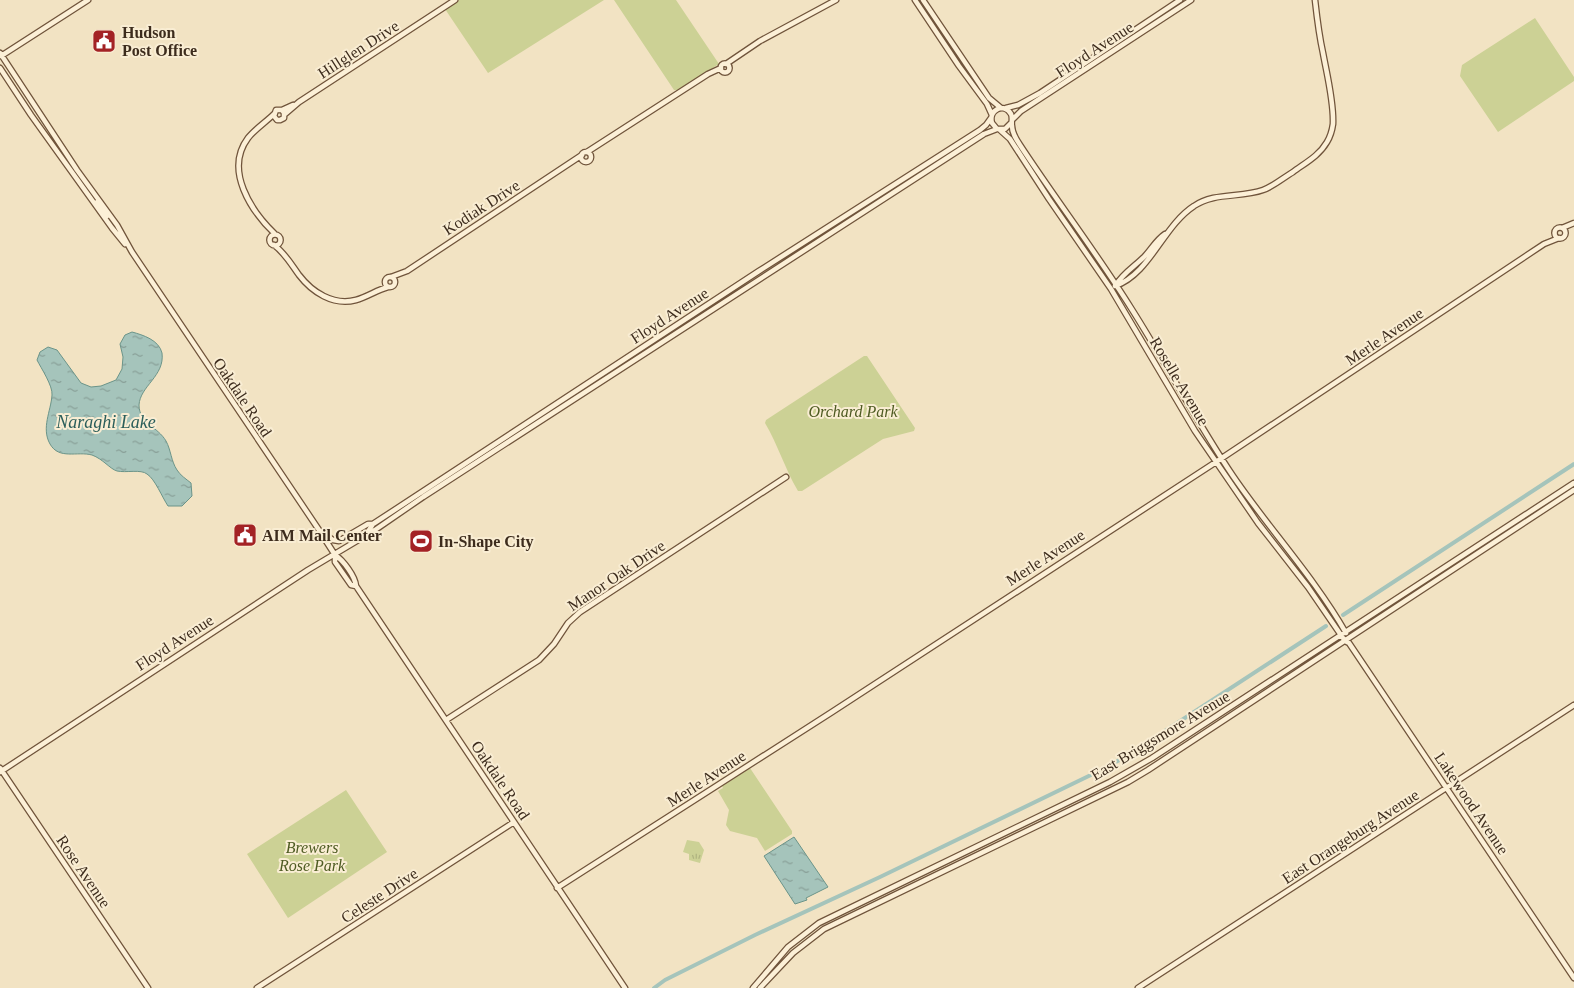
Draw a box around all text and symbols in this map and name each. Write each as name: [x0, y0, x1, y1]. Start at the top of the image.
street label: Hillglen Drive: [315, 17, 402, 83]
street label: Floyd Avenue: [1052, 18, 1137, 82]
place label: Hudson Post Office: [122, 24, 197, 59]
public building icon: Hudson Post Office: [91, 28, 117, 54]
street label: Kodiak Drive: [440, 176, 523, 238]
street label: Floyd Avenue: [627, 284, 712, 348]
street label: Merle Avenue: [1342, 304, 1426, 369]
street label: Roselle Avenue: [1147, 334, 1213, 428]
street label: Oakdale Road: [210, 355, 275, 440]
park label: Orchard Park: [808, 403, 898, 420]
water label: Naraghi Lake: [55, 412, 156, 432]
public building icon: AIM Mail Center: [232, 522, 258, 548]
street label: Merle Avenue: [1003, 526, 1088, 589]
place label: AIM Mail Center: [262, 527, 382, 544]
sports icon: In-Shape City: [408, 528, 434, 554]
place label: In-Shape City: [438, 533, 534, 551]
street label: Manor Oak Drive: [564, 537, 668, 614]
street label: Floyd Avenue: [132, 611, 217, 675]
street label: East Briggsmore Avenue: [1088, 687, 1233, 784]
street label: Oakdale Road: [468, 738, 533, 823]
street label: Merle Avenue: [664, 747, 749, 810]
street label: Lakewood Avenue: [1431, 749, 1512, 857]
street label: East Orangeburg Avenue: [1279, 786, 1422, 888]
street label: Rose Avenue: [53, 832, 114, 911]
park label: Brewers Rose Park: [278, 839, 346, 874]
street label: Celeste Drive: [338, 864, 421, 926]

